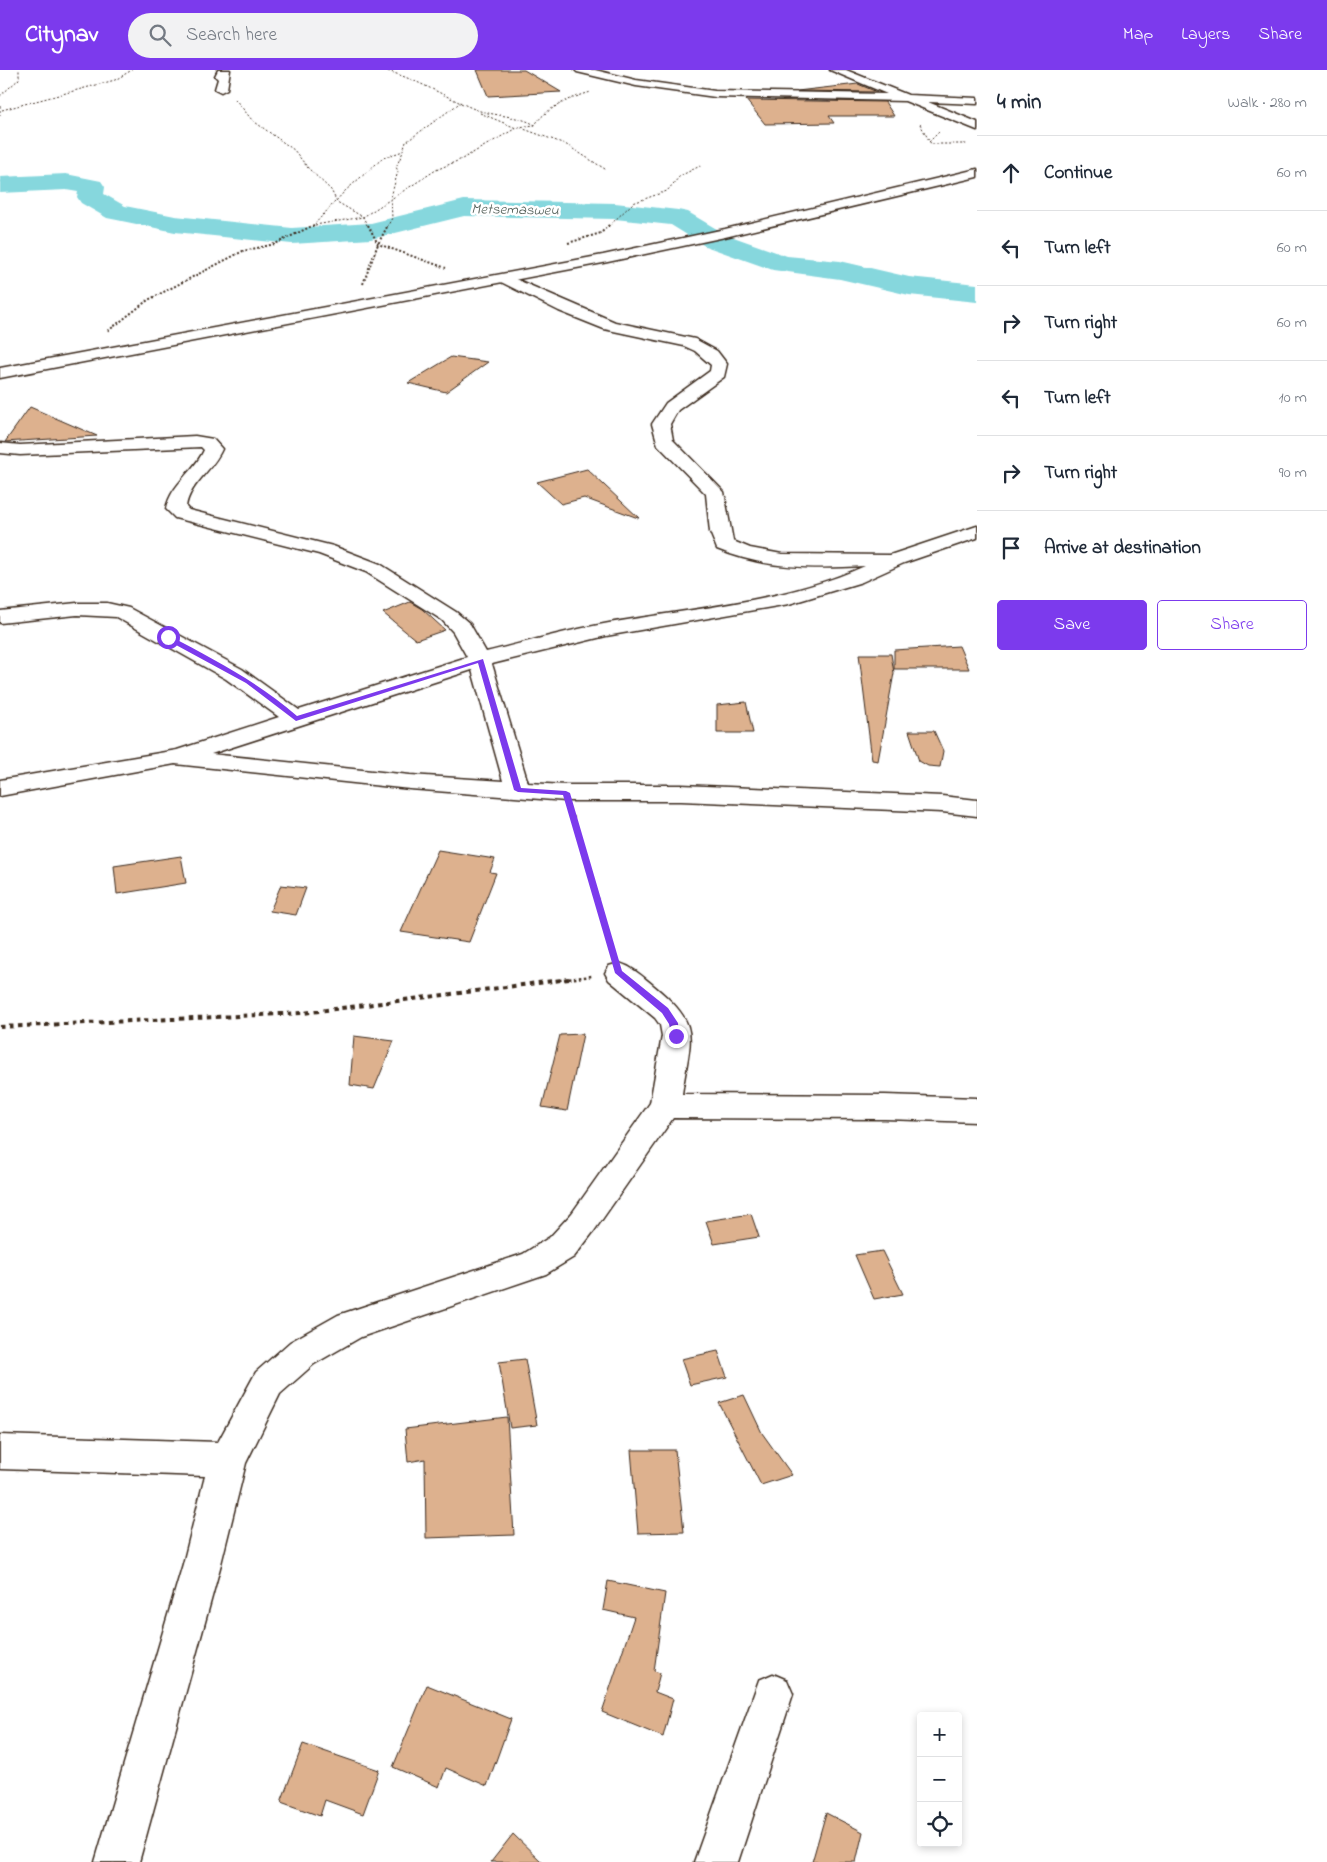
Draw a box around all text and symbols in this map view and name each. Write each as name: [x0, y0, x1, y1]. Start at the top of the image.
search box: [128, 13, 478, 58]
text: Citynav: [25, 18, 98, 53]
icon: search: [146, 21, 174, 49]
text: Search here: [186, 22, 277, 49]
text: Map: [1123, 22, 1153, 48]
text: Layers: [1181, 22, 1231, 48]
text: Share: [1259, 22, 1302, 48]
text: 4 min: [997, 88, 1041, 118]
text: Walk · 280 m: [1228, 91, 1307, 115]
icon: ahead: [997, 159, 1025, 187]
text: Continue: [1044, 160, 1112, 187]
text: 60 m: [1277, 161, 1307, 185]
water label: Metsemasweu: [471, 198, 559, 222]
icon: left: [997, 234, 1025, 262]
text: Turn left: [1044, 235, 1111, 262]
text: 60 m: [1277, 236, 1307, 260]
icon: right: [997, 309, 1025, 337]
text: Turn right: [1044, 310, 1117, 337]
text: 60 m: [1277, 311, 1307, 335]
icon: left: [997, 384, 1025, 412]
text: Turn left: [1044, 385, 1111, 412]
text: 10 m: [1279, 386, 1307, 410]
icon: right: [997, 459, 1025, 487]
text: Turn right: [1044, 460, 1117, 487]
text: 90 m: [1279, 461, 1307, 485]
icon: arrive: [997, 534, 1025, 562]
text: Arrive at destination: [1044, 535, 1201, 562]
button: Save: [997, 600, 1147, 650]
button: Share: [1157, 600, 1307, 650]
route start: [157, 626, 180, 649]
route end: [665, 1025, 688, 1048]
map controls: [917, 1712, 962, 1847]
button: +: [917, 1712, 962, 1757]
button: −: [917, 1757, 962, 1802]
button: locate: [917, 1802, 962, 1847]

